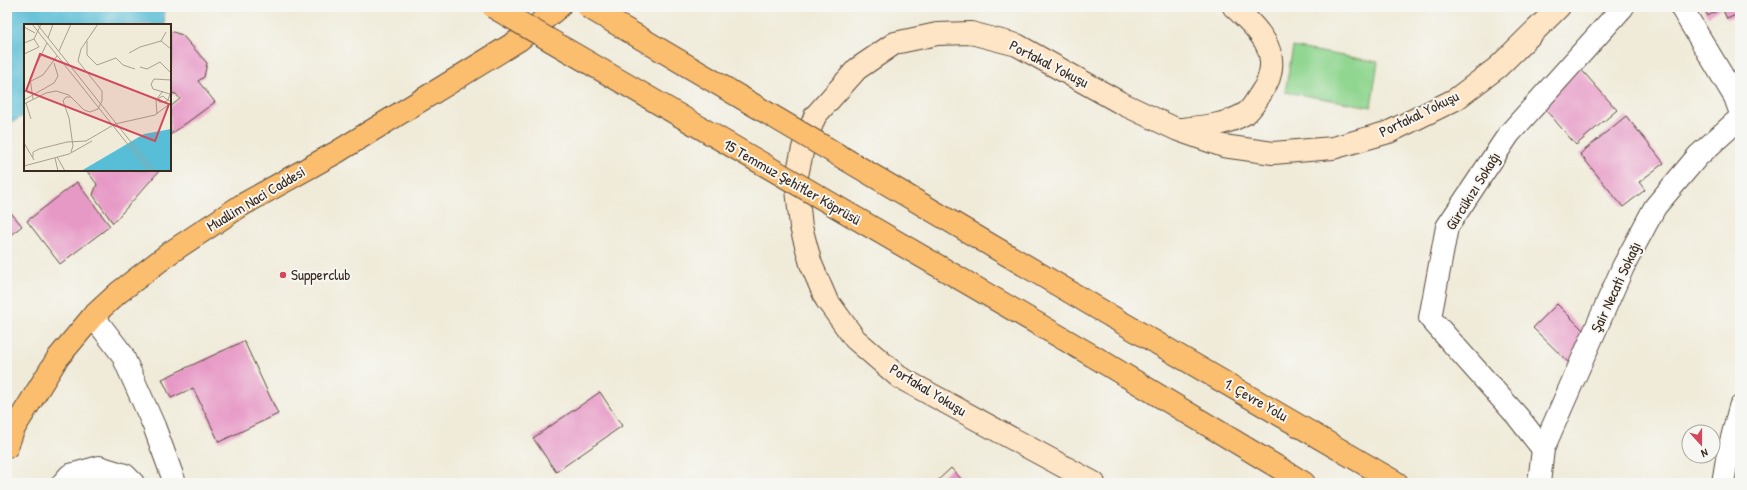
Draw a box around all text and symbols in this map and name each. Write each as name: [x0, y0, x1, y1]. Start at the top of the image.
inset map: [24, 24, 171, 171]
street label: Portakal Yokuşu: [1006, 35, 1092, 92]
street label: Portakal Yokuşu: [1375, 85, 1462, 142]
street label: 15 Temmuz Şehitler Köprüsü: [720, 134, 865, 229]
street label: Gürcükızı Sokağı: [1440, 148, 1505, 234]
street label: Muallim Naci Caddesi: [202, 161, 309, 236]
street label: Şair Necati Sokağı: [1585, 238, 1646, 336]
place label: Supperclub: [291, 264, 350, 285]
marker: Supperclub: [278, 270, 288, 280]
street label: Portakal Yokuşu: [886, 358, 971, 421]
street label: 1. Çevre Yolu: [1221, 373, 1292, 426]
north arrow: [1681, 424, 1721, 464]
text: N: [1699, 446, 1710, 461]

